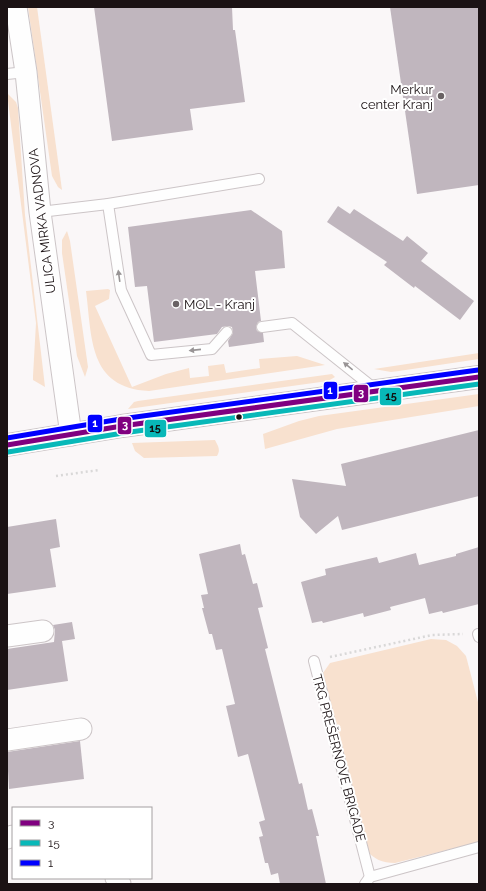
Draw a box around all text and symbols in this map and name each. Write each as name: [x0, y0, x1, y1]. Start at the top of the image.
place label: Merkur center Kranj: [361, 82, 433, 112]
marker: Merkur center Kranj: [436, 91, 446, 101]
street label: ULICA MIRKA VADNOVA: [26, 147, 58, 295]
one-way arrow: [116, 270, 122, 282]
place label: MOL - Kranj: [184, 297, 255, 312]
marker: MOL - Kranj: [171, 299, 181, 309]
one-way arrow: [189, 347, 201, 353]
one-way arrow: [342, 361, 353, 370]
line badge: 1: [323, 381, 338, 400]
text: 1: [327, 384, 333, 397]
line badge: 3: [353, 384, 369, 403]
text: 3: [358, 387, 364, 400]
line badge: 15: [379, 387, 402, 406]
text: 15: [385, 390, 397, 403]
unlabelled marker: [234, 412, 244, 422]
line badge: 1: [87, 414, 103, 433]
line badge: 3: [117, 416, 132, 435]
text: 1: [92, 417, 98, 430]
text: 3: [122, 419, 128, 432]
line badge: 15: [144, 419, 167, 438]
text: 15: [149, 422, 161, 435]
street label: TRG PREŠERNOVE BRIGADE: [309, 672, 370, 844]
legend: [12, 807, 152, 879]
text: 3: [48, 816, 54, 830]
text: 15: [48, 836, 60, 850]
text: 1: [48, 856, 53, 870]

